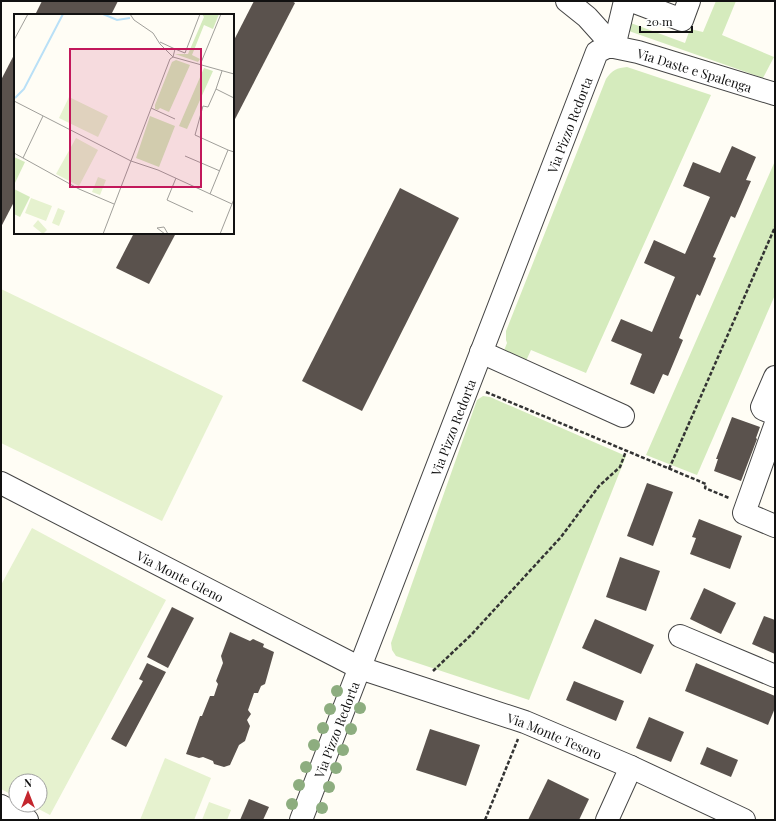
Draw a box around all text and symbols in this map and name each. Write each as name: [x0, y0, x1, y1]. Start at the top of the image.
scale bar: [640, 8, 692, 34]
text: 20 m: [646, 13, 673, 29]
inset map: [14, 14, 234, 234]
street label: Via Daste e Spalenga: [634, 43, 755, 95]
street label: Via Pizzo Redorta: [542, 74, 595, 176]
street label: Via Pizzo Redorta: [426, 376, 479, 479]
street label: Via Monte Gleno: [133, 546, 227, 605]
street label: Via Pizzo Redorta: [309, 678, 362, 781]
street label: Via Monte Tesoro: [504, 708, 605, 762]
north arrow: [8, 773, 48, 813]
text: N: [24, 775, 32, 790]

